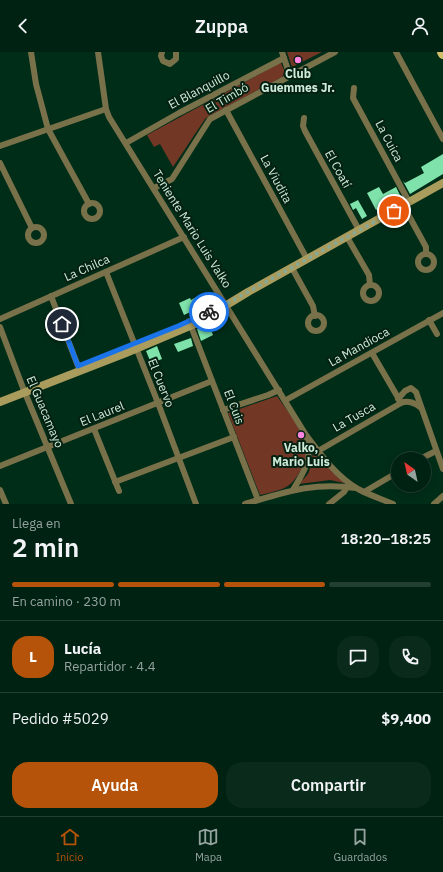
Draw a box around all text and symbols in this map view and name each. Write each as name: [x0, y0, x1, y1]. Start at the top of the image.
icon: back: [12, 15, 34, 37]
text: Zuppa: [195, 15, 248, 38]
icon: person: [409, 15, 431, 37]
marker: Club Guemmes Jr.: [293, 55, 303, 65]
place label: Club Guemmes Jr.: [261, 66, 335, 95]
street label: El Blanquillo: [165, 67, 232, 112]
street label: El Timbó: [203, 79, 251, 116]
street label: La Cuica: [372, 117, 407, 165]
street label: El Coatí: [322, 147, 355, 190]
street label: La Viudita: [257, 152, 296, 206]
street label: Teniente Mario Luis Valko: [150, 167, 235, 291]
pin: [377, 194, 411, 228]
icon: bag: [383, 200, 405, 222]
street label: La Chilca: [62, 251, 112, 284]
courier: [189, 292, 229, 332]
icon: bike: [198, 301, 220, 323]
pin: [45, 307, 79, 341]
icon: home: [51, 313, 73, 335]
street label: La Mandioca: [326, 323, 392, 369]
street label: El Cuervo: [145, 356, 178, 410]
street label: El Guacamayo: [24, 374, 67, 450]
street label: El Cuis: [221, 387, 248, 427]
street label: El Laurel: [77, 398, 126, 429]
street label: La Tusca: [330, 398, 378, 435]
marker: Valko, Mario Luis: [296, 430, 306, 440]
place label: Valko, Mario Luis: [272, 440, 330, 469]
north arrow: [391, 452, 431, 492]
map controls: [391, 452, 431, 492]
text: Llega en: [12, 515, 61, 532]
text: 18:20–18:25: [341, 529, 431, 548]
text: 2 min: [12, 530, 79, 564]
text: En camino · 230 m: [12, 593, 121, 610]
button: chat: [337, 636, 379, 678]
button: phone: [389, 636, 431, 678]
text: Lucía: [64, 639, 101, 658]
text: L: [29, 647, 37, 666]
text: Repartidor · 4.4: [64, 658, 155, 675]
text: Pedido #5029: [12, 709, 109, 728]
text: $9,400: [381, 709, 431, 728]
button: Ayuda: [12, 762, 218, 808]
button: Compartir: [226, 762, 431, 808]
tab: Inicio: [56, 826, 84, 864]
tab: Mapa: [195, 826, 222, 864]
tab: Guardados: [333, 826, 387, 864]

